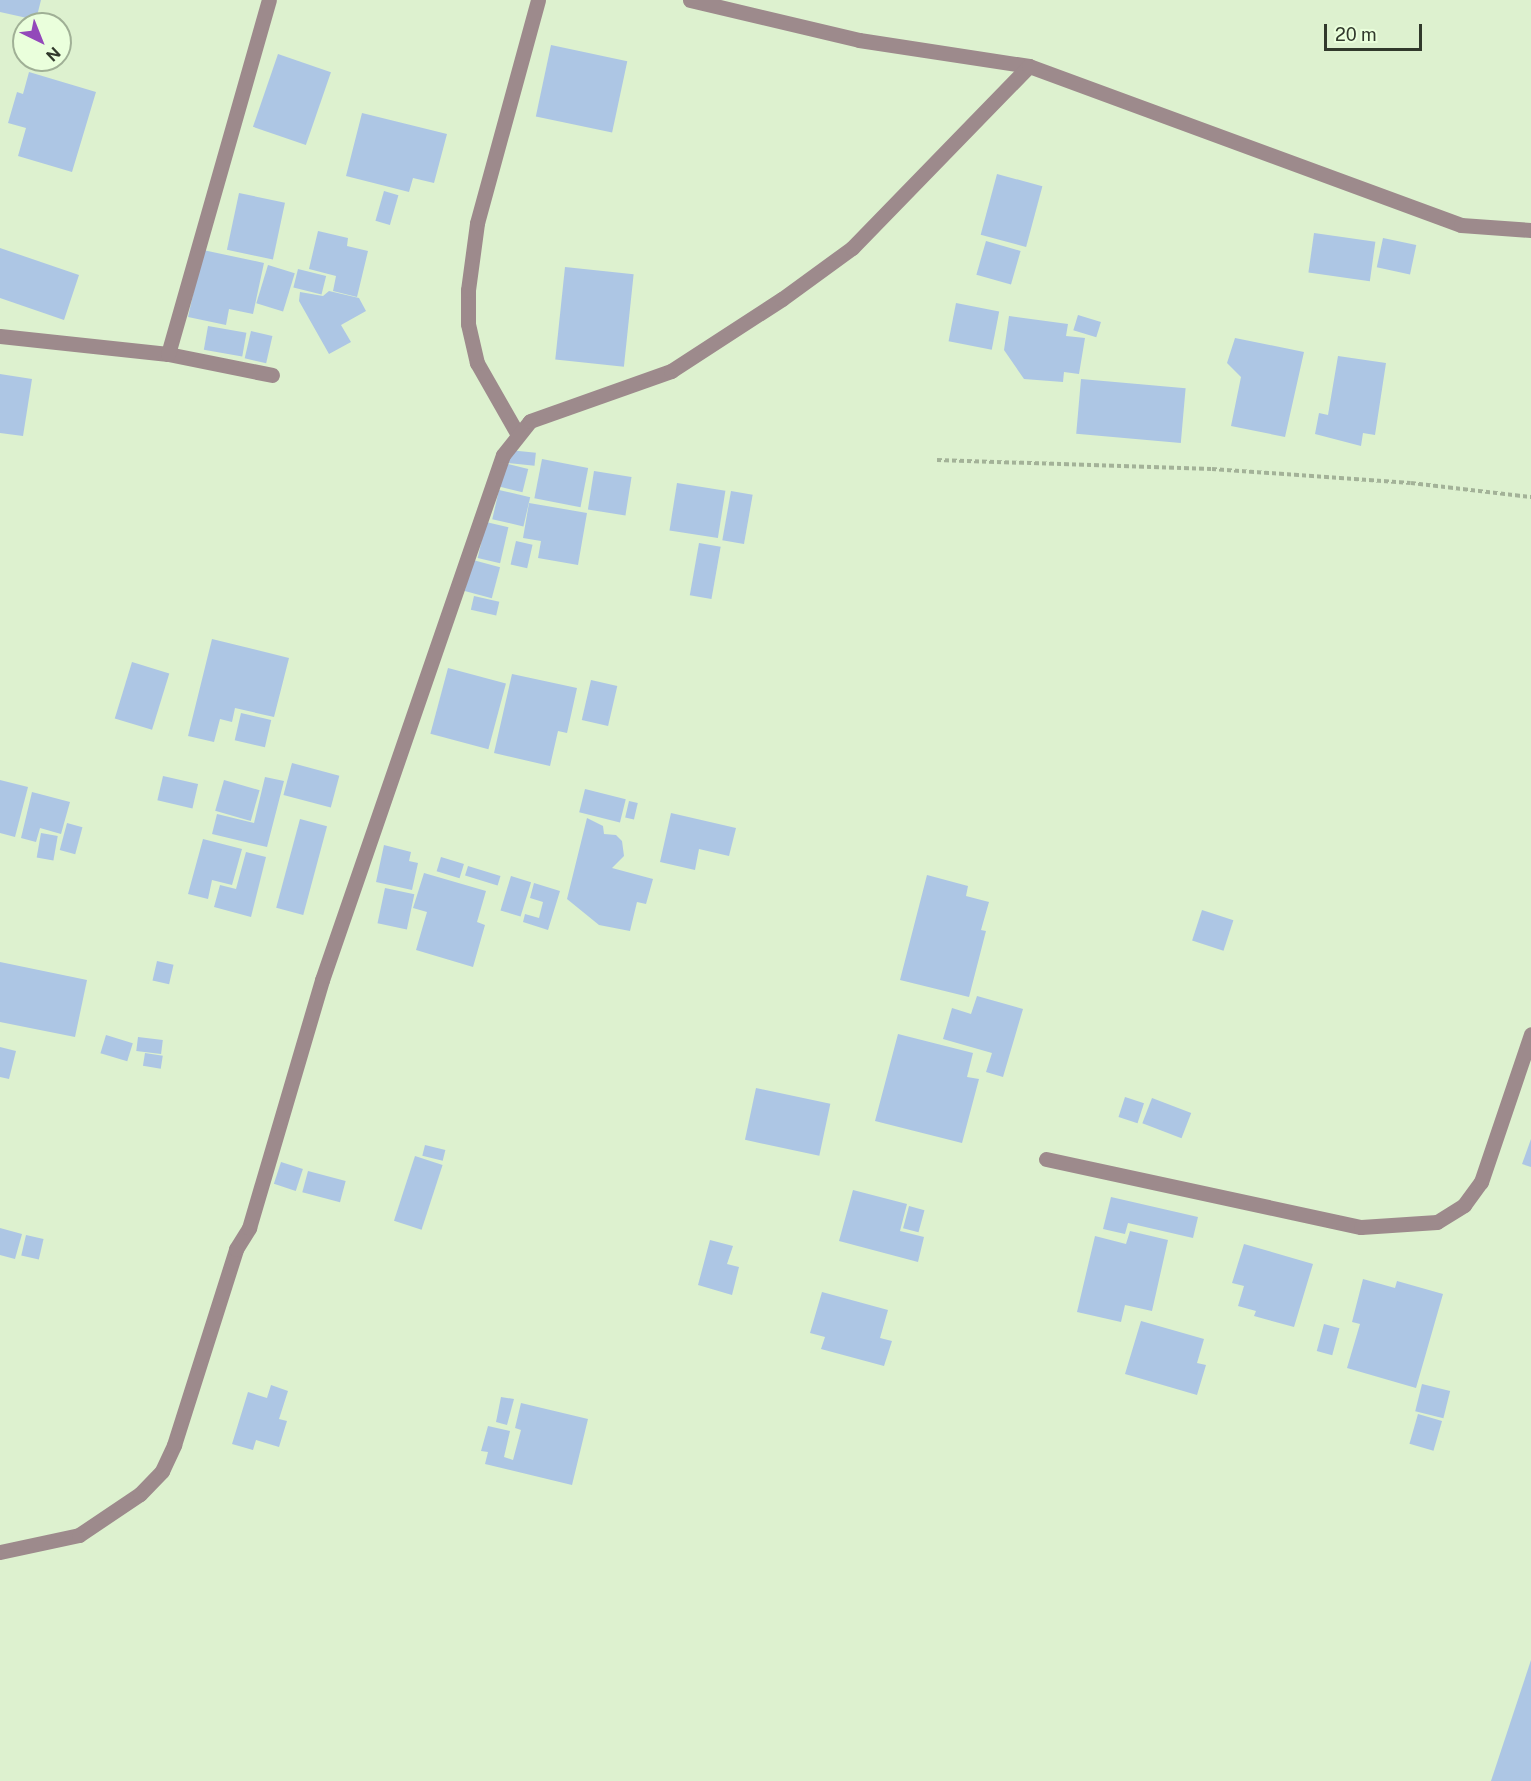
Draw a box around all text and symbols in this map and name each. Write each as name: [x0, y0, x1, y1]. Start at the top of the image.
north arrow: [12, 12, 72, 72]
scale bar: [1327, 12, 1424, 50]
text: 20 m: [1335, 24, 1377, 45]
text: N: [42, 43, 64, 65]

